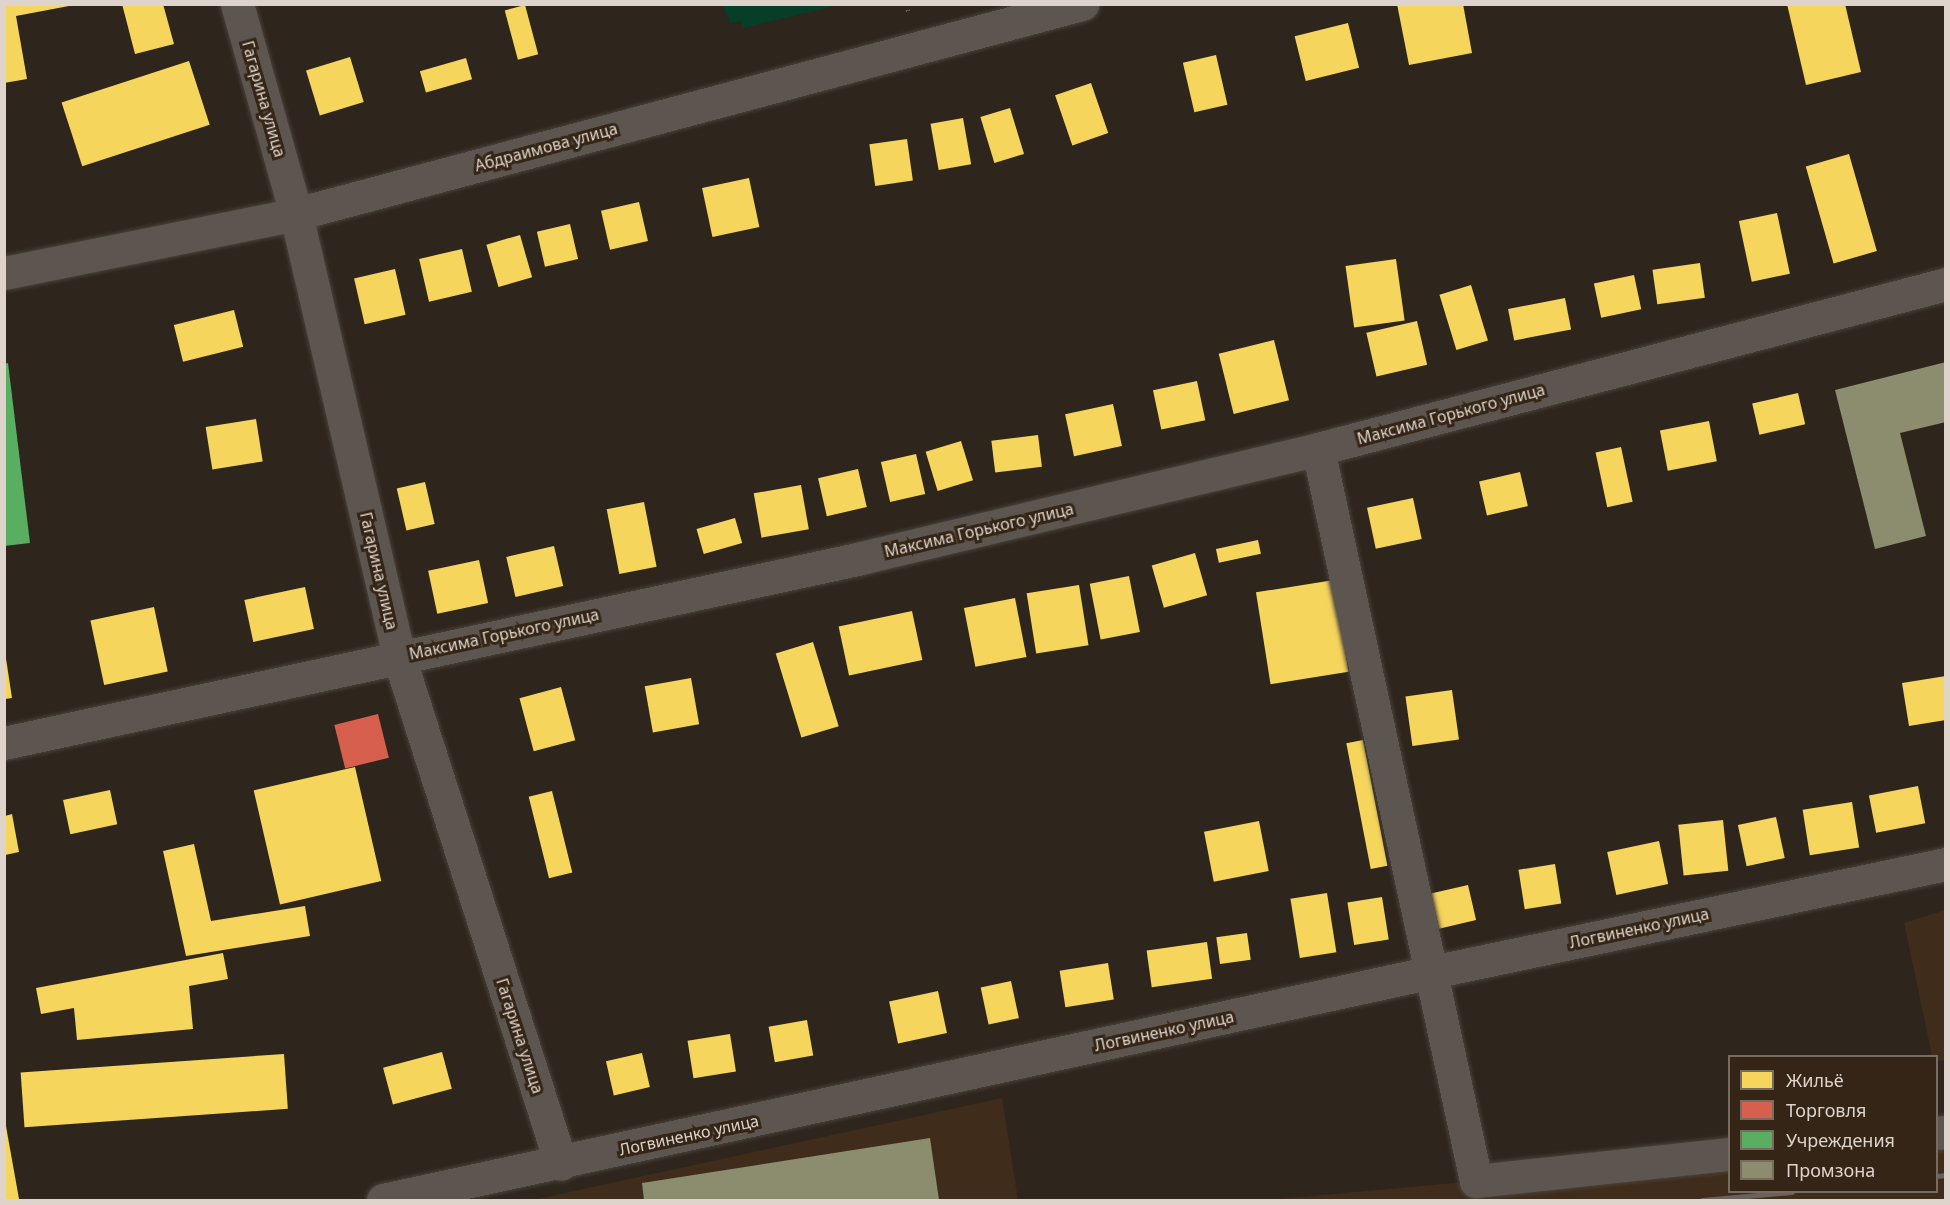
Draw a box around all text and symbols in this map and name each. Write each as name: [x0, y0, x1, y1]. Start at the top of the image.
street label: Гагарина улица: [238, 39, 290, 159]
street label: Абдраимова улица: [472, 119, 620, 175]
street label: Максима Горького улица: [1355, 380, 1547, 448]
street label: Максима Горького улица: [882, 499, 1076, 561]
street label: Гагарина улица: [356, 510, 402, 632]
street label: Максима Горького улица: [407, 604, 601, 664]
street label: Логвиненко улица: [1567, 904, 1711, 952]
street label: Гагарина улица: [492, 976, 548, 1096]
street label: Логвиненко улица: [1092, 1007, 1236, 1055]
legend: [1728, 1055, 1938, 1193]
text: Жильё: [1786, 1068, 1844, 1092]
text: Торговля: [1786, 1098, 1866, 1122]
street label: Логвиненко улица: [617, 1111, 761, 1159]
text: Учреждения: [1786, 1128, 1895, 1152]
text: Промзона: [1786, 1158, 1875, 1182]

